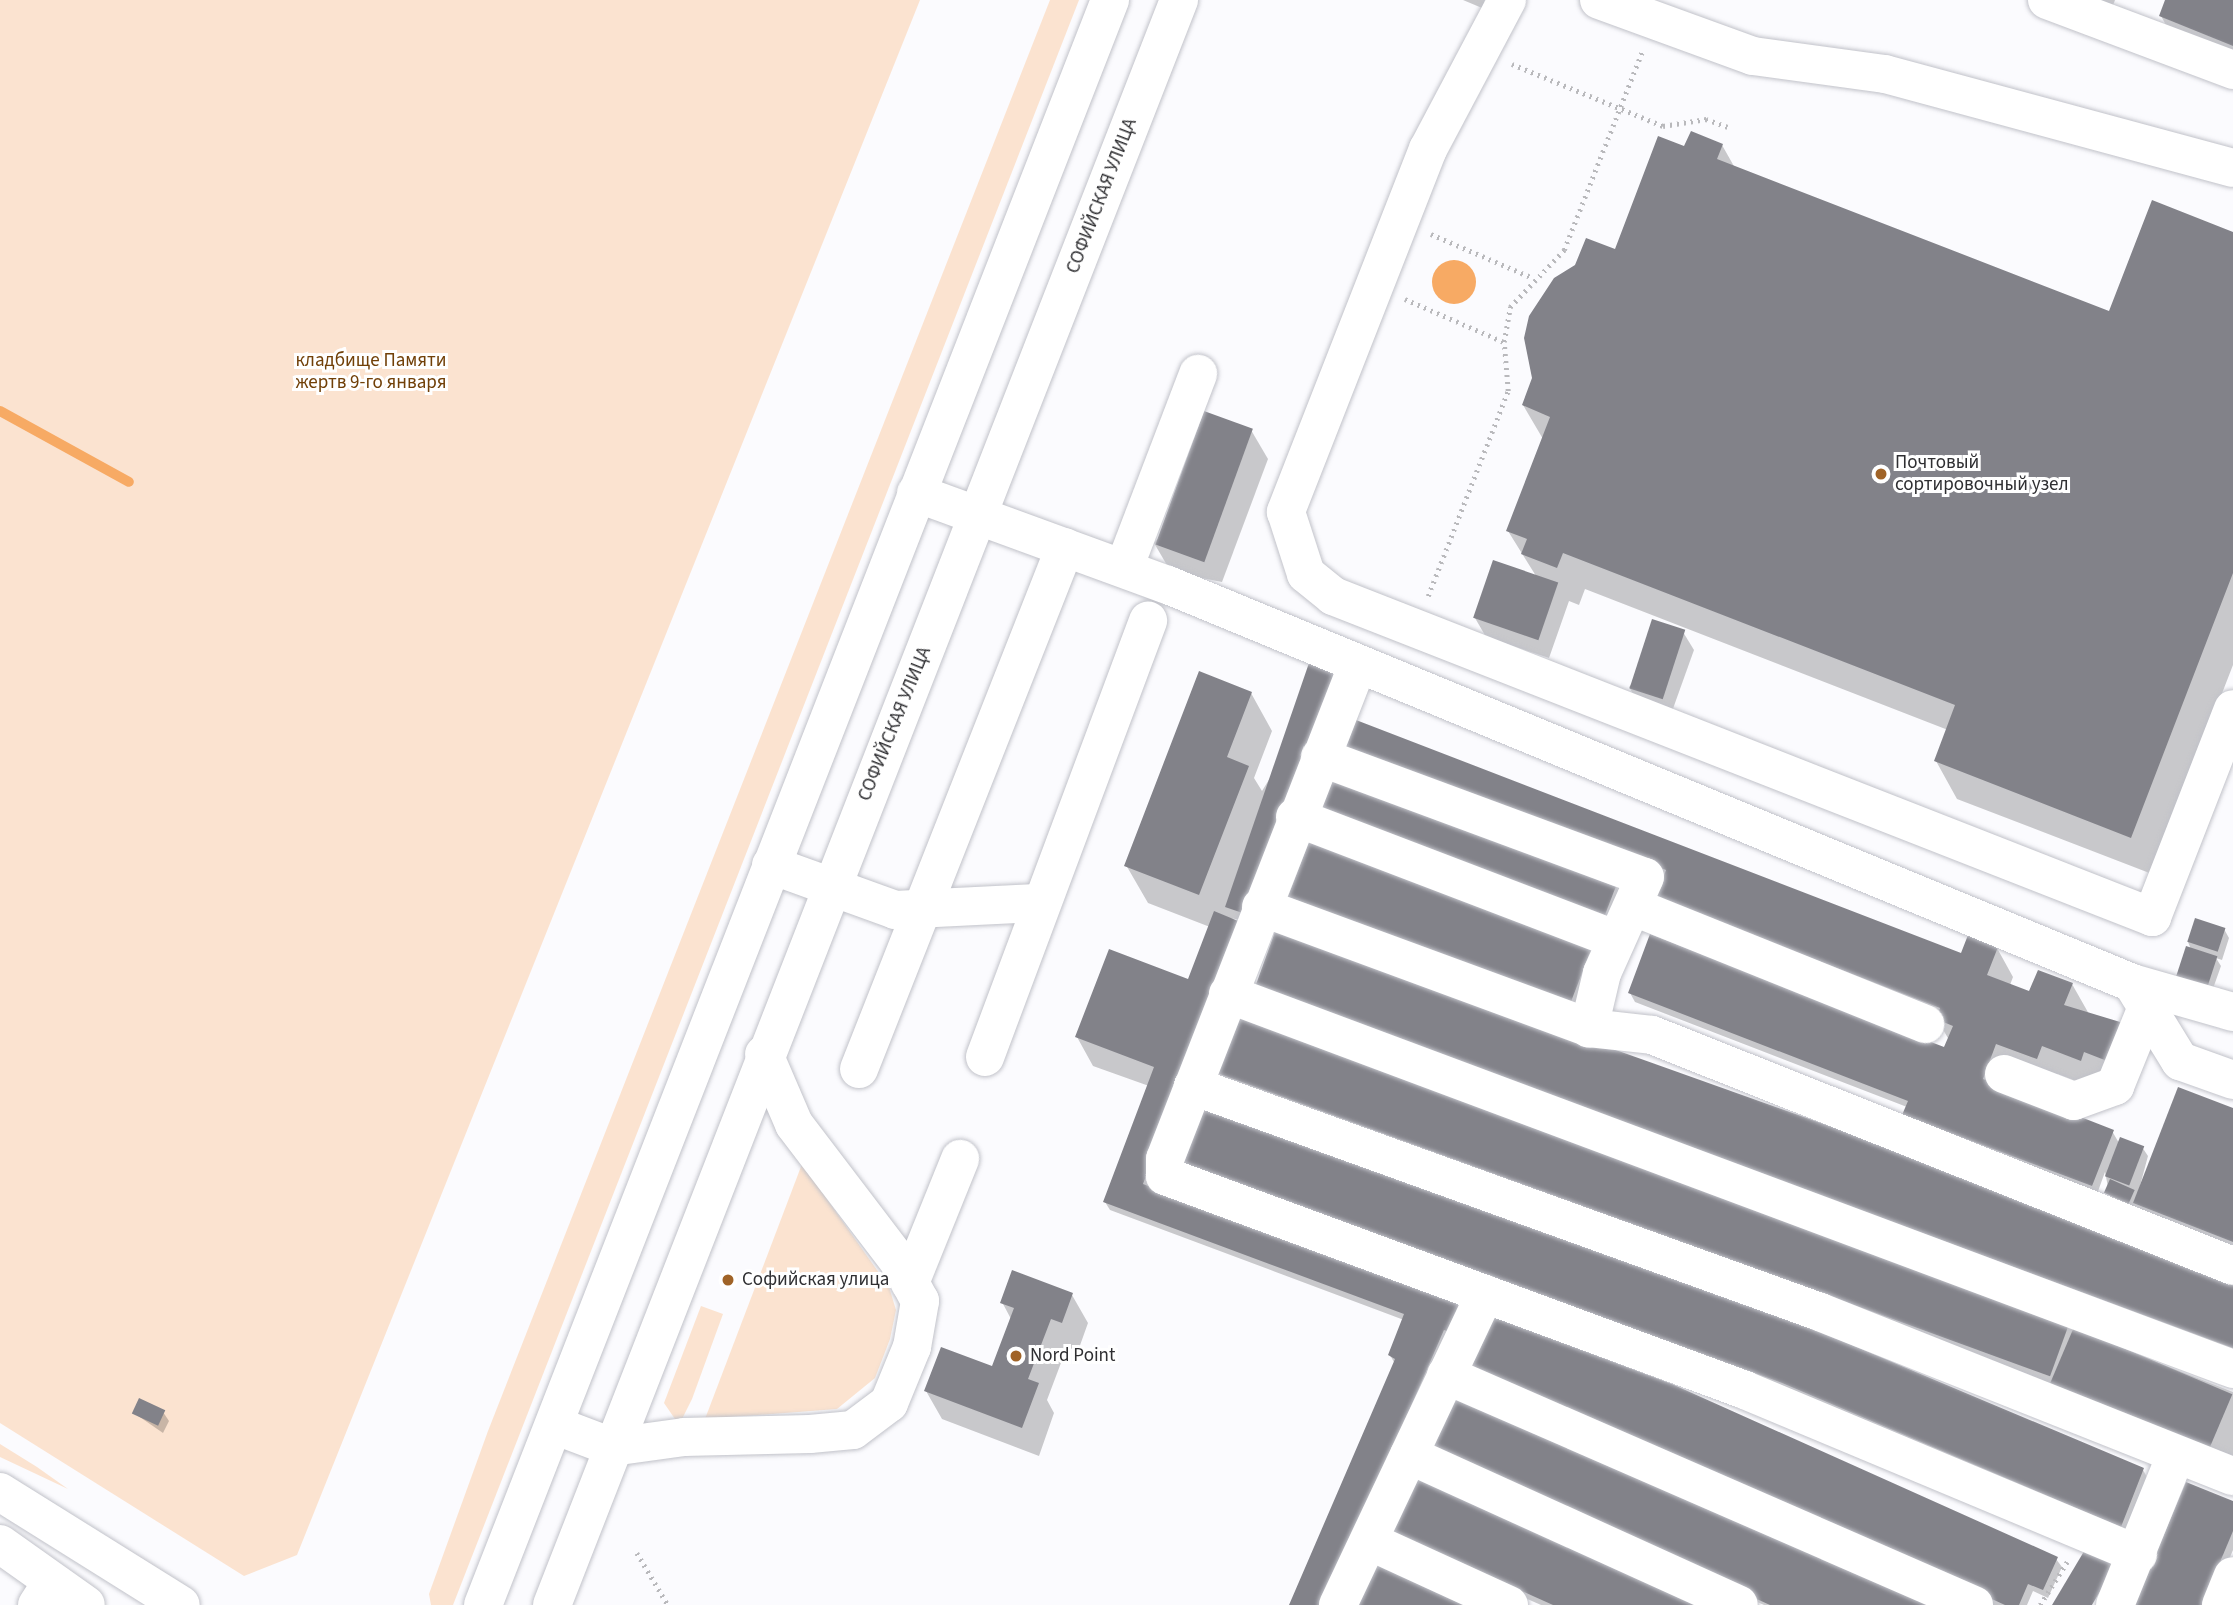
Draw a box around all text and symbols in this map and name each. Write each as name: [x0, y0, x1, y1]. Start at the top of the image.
street label: СОФИЙСКАЯ УЛИЦА: [1062, 115, 1142, 277]
park label: кладбище Памяти жертв 9-го января: [295, 350, 447, 394]
place label: Почтовый сортировочный узел: [1895, 452, 2069, 496]
marker: Почтовый сортировочный узел: [1873, 466, 1889, 482]
street label: СОФИЙСКАЯ УЛИЦА: [854, 644, 936, 804]
place label: Софийская улица: [742, 1269, 889, 1291]
marker: Софийская улица: [720, 1272, 736, 1288]
place label: Nord Point: [1030, 1345, 1115, 1367]
marker: Nord Point: [1008, 1348, 1024, 1364]

